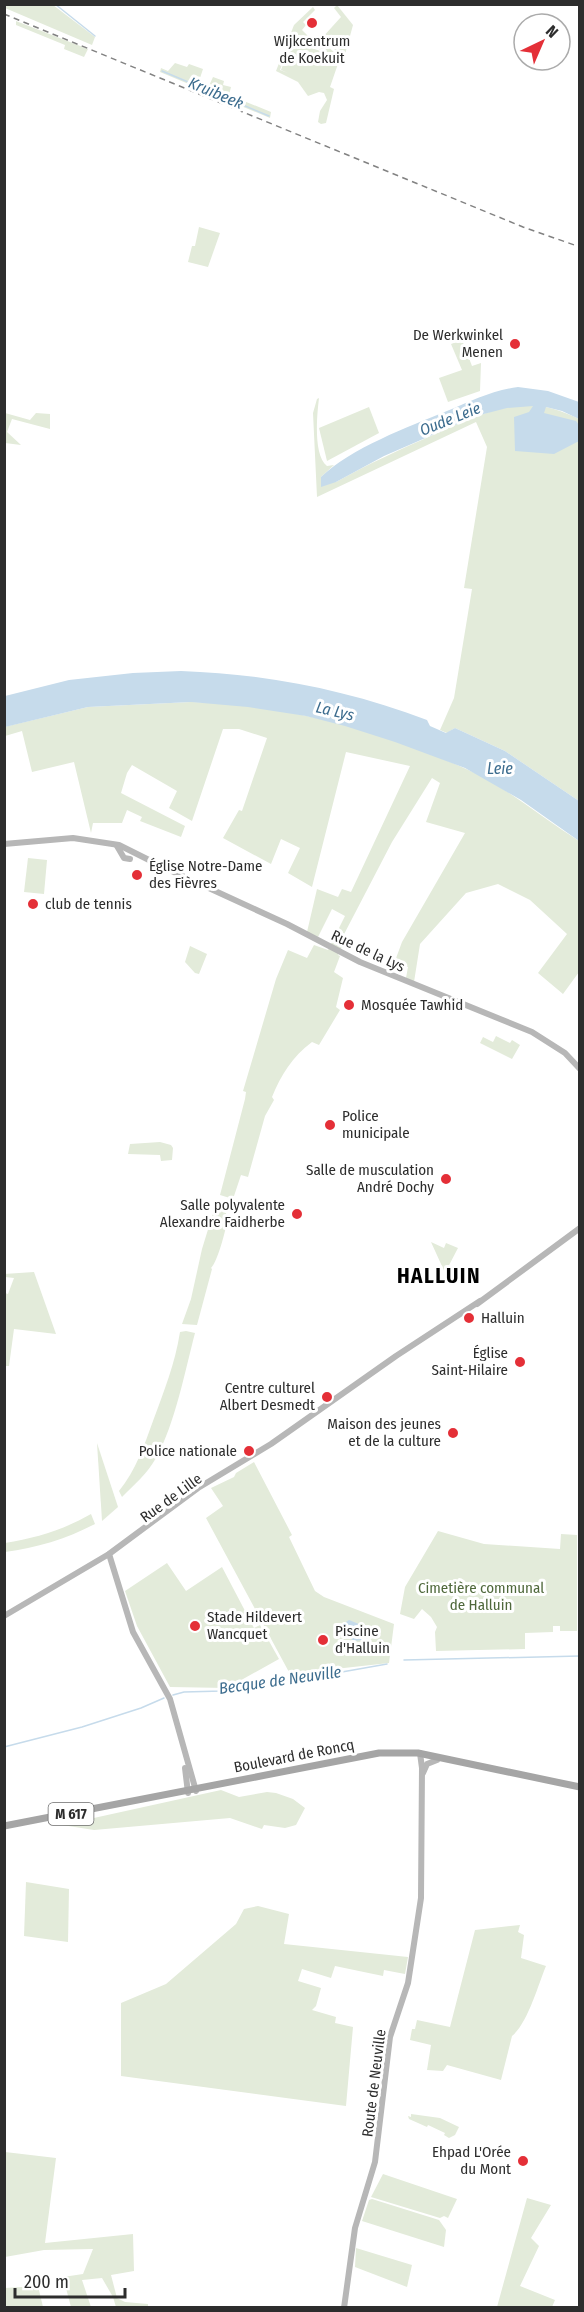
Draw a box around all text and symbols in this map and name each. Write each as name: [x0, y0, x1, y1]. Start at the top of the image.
north arrow: [512, 12, 572, 72]
marker: Wijkcentrum de Koekuit: [305, 16, 319, 30]
text: N: [542, 21, 562, 42]
place label: Wijkcentrum de Koekuit: [274, 32, 350, 67]
water label: Kruibeek: [186, 73, 246, 113]
place label: De Werkwinkel Menen: [413, 326, 503, 361]
marker: De Werkwinkel Menen: [508, 337, 522, 351]
water label: Oude Leie: [417, 398, 484, 440]
water label: La Lys: [314, 697, 356, 725]
water label: Leie: [487, 759, 513, 778]
place label: Église Notre-Dame des Fièvres: [149, 857, 262, 892]
marker: Église Notre-Dame des Fièvres: [130, 868, 144, 882]
place label: club de tennis: [45, 895, 132, 913]
marker: club de tennis: [26, 897, 40, 911]
street label: Rue de la Lys: [328, 926, 408, 976]
place label: Mosquée Tawhid: [361, 996, 463, 1014]
marker: Mosquée Tawhid: [342, 998, 356, 1012]
place label: Police municipale: [342, 1107, 410, 1142]
marker: Police municipale: [323, 1118, 337, 1132]
place label: Salle de musculation André Dochy: [306, 1161, 434, 1196]
marker: Salle de musculation André Dochy: [439, 1172, 453, 1186]
place label: Salle polyvalente Alexandre Faidherbe: [160, 1196, 285, 1231]
marker: Salle polyvalente Alexandre Faidherbe: [290, 1207, 304, 1221]
district label: HALLUIN: [397, 1263, 481, 1289]
place label: Halluin: [481, 1309, 525, 1327]
marker: Halluin: [462, 1311, 476, 1325]
place label: Église Saint-Hilaire: [432, 1344, 508, 1379]
marker: Église Saint-Hilaire: [513, 1355, 527, 1369]
place label: Centre culturel Albert Desmedt: [220, 1379, 315, 1414]
marker: Centre culturel Albert Desmedt: [320, 1390, 334, 1404]
place label: Maison des jeunes et de la culture: [327, 1415, 441, 1450]
marker: Maison des jeunes et de la culture: [446, 1426, 460, 1440]
place label: Police nationale: [139, 1442, 237, 1460]
marker: Police nationale: [242, 1444, 256, 1458]
street label: Rue de Lille: [137, 1470, 205, 1526]
park label: Cimetière communal de Halluin: [418, 1579, 544, 1614]
place label: Stade Hildevert Wancquet: [207, 1608, 302, 1643]
marker: Stade Hildevert Wancquet: [188, 1619, 202, 1633]
place label: Piscine d'Halluin: [335, 1622, 390, 1657]
marker: Piscine d'Halluin: [316, 1633, 330, 1647]
water label: Becque de Neuville: [218, 1662, 343, 1698]
street label: Boulevard de Roncq: [232, 1735, 356, 1777]
road number: M 617: [48, 1803, 94, 1825]
street label: Route de Neuville: [358, 2028, 390, 2138]
place label: Ehpad L'Orée du Mont: [432, 2143, 511, 2178]
marker: Ehpad L'Orée du Mont: [516, 2154, 530, 2168]
scale bar: [15, 2261, 124, 2299]
text: 200 m: [24, 2271, 69, 2293]

